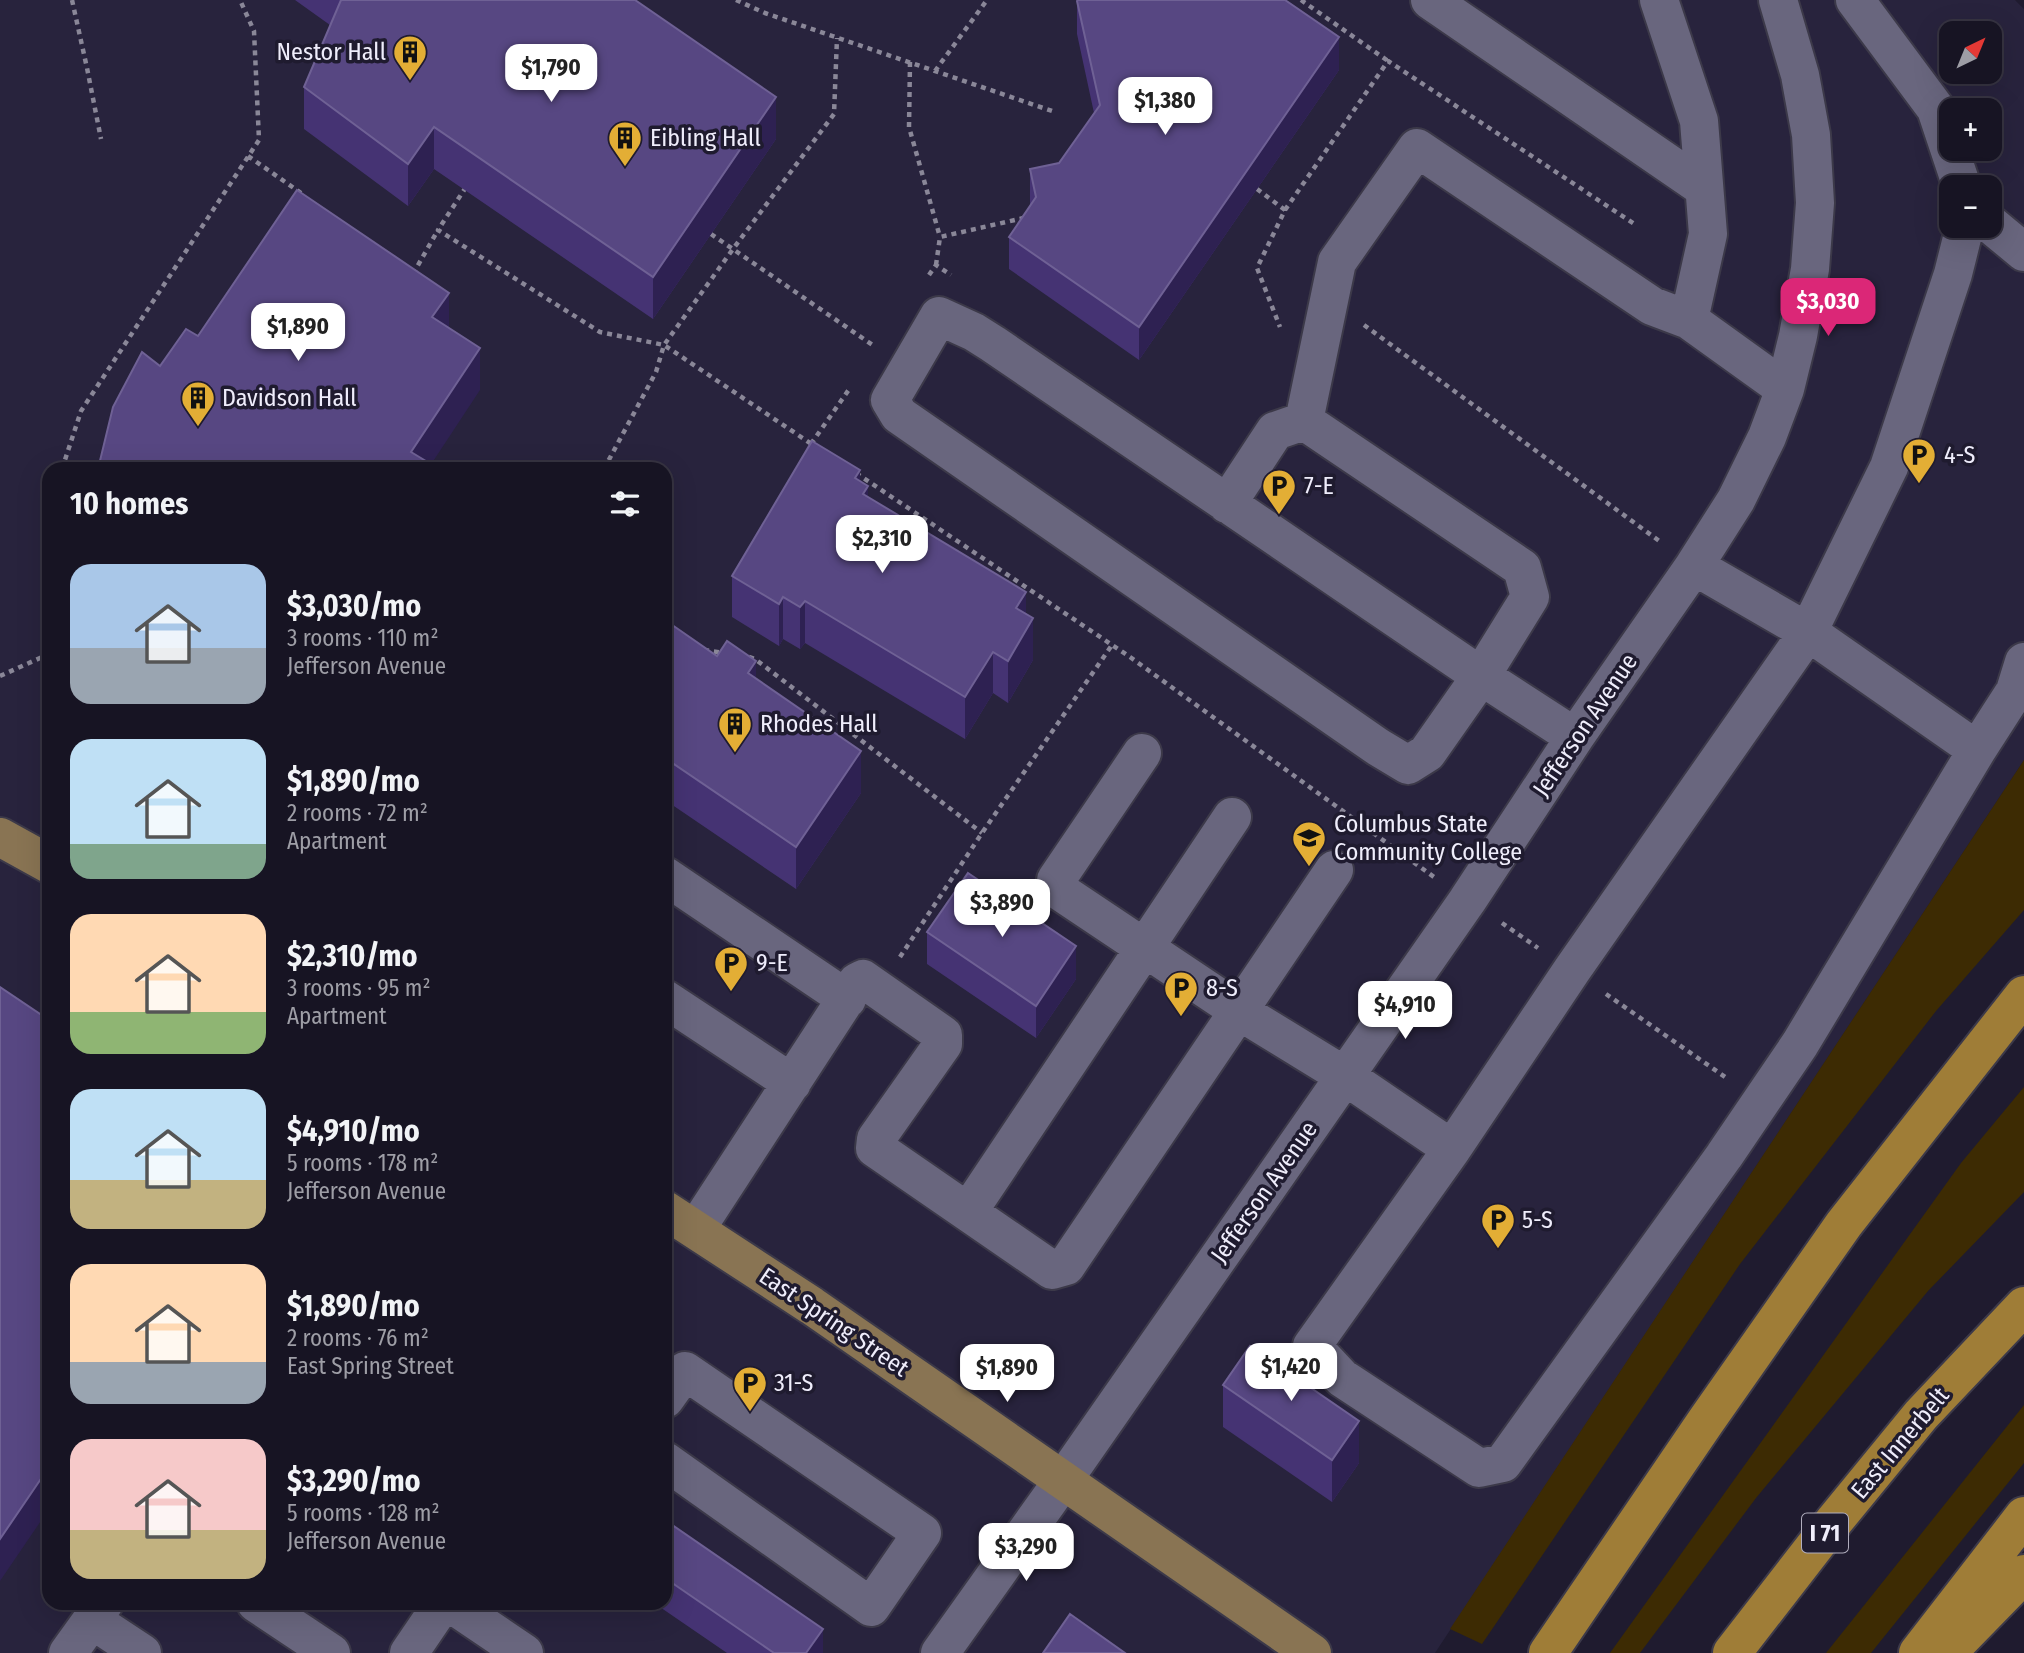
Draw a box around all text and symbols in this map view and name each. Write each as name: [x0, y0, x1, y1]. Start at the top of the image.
north arrow: [1939, 21, 2002, 84]
map controls: [1939, 21, 2002, 238]
building icon: Nestor Hall: [391, 33, 429, 82]
place label: Nestor Hall: [276, 38, 386, 66]
pin: $1,790: [494, 44, 608, 104]
text: $1,790: [521, 53, 581, 81]
pin: $1,380: [1108, 78, 1222, 137]
text: $1,380: [1134, 86, 1196, 114]
button: +: [1939, 98, 2002, 161]
building icon: Eibling Hall: [606, 119, 644, 168]
place label: Eibling Hall: [650, 124, 761, 152]
button: −: [1939, 175, 2002, 238]
pin: $3,030: [1771, 278, 1885, 338]
text: $3,030: [1797, 287, 1859, 315]
pin: $1,890: [241, 304, 355, 363]
text: $1,890: [267, 312, 329, 340]
building icon: Davidson Hall: [179, 379, 217, 428]
place label: Davidson Hall: [222, 384, 357, 412]
parking icon: 4-S: [1900, 436, 1938, 485]
place label: 4-S: [1944, 441, 1975, 469]
parking icon: 7-E: [1260, 467, 1298, 516]
place label: 7-E: [1304, 472, 1334, 500]
icon: filters: [606, 485, 644, 523]
text: 10 homes: [70, 486, 188, 522]
pin: $2,310: [825, 516, 939, 575]
text: $2,310: [852, 524, 912, 552]
text: $3,030/mo: [287, 588, 421, 624]
icon: home: [126, 592, 210, 676]
text: 3 rooms · 110 m²: [287, 624, 438, 652]
street label: Jefferson Avenue: [1527, 648, 1643, 802]
text: Jefferson Avenue: [287, 652, 446, 680]
building icon: Rhodes Hall: [716, 705, 754, 754]
place label: Rhodes Hall: [760, 710, 878, 738]
text: $1,890/mo: [287, 763, 420, 799]
icon: home: [126, 767, 210, 851]
text: 2 rooms · 72 m²: [287, 799, 428, 827]
place label: Columbus State Community College: [1334, 810, 1522, 866]
school or university icon: Columbus State Community College: [1290, 819, 1328, 868]
text: Apartment: [287, 827, 387, 855]
pin: $3,890: [945, 880, 1059, 939]
text: $3,890: [970, 888, 1034, 916]
text: $2,310/mo: [287, 938, 418, 974]
icon: home: [126, 942, 210, 1026]
parking icon: 9-E: [712, 944, 750, 993]
place label: 9-E: [756, 949, 788, 977]
parking icon: 8-S: [1162, 969, 1200, 1018]
text: 3 rooms · 95 m²: [287, 974, 431, 1002]
place label: 8-S: [1206, 974, 1238, 1002]
pin: $4,910: [1348, 982, 1462, 1041]
text: $4,910: [1374, 990, 1436, 1018]
text: Apartment: [287, 1002, 387, 1030]
text: $4,910/mo: [287, 1113, 420, 1149]
street label: Jefferson Avenue: [1205, 1116, 1323, 1268]
icon: home: [126, 1117, 210, 1201]
text: 5 rooms · 178 m²: [287, 1149, 438, 1177]
text: Jefferson Avenue: [287, 1177, 446, 1205]
parking icon: 5-S: [1479, 1201, 1517, 1250]
place label: 5-S: [1522, 1206, 1553, 1234]
street label: East Spring Street: [754, 1262, 914, 1382]
text: $1,890/mo: [287, 1288, 420, 1324]
icon: home: [126, 1292, 210, 1376]
text: 2 rooms · 76 m²: [287, 1324, 429, 1352]
pin: $1,890: [950, 1344, 1064, 1404]
pin: $1,420: [1234, 1344, 1348, 1403]
text: East Spring Street: [287, 1352, 454, 1380]
text: $1,420: [1261, 1352, 1321, 1380]
text: $1,890: [976, 1353, 1038, 1381]
parking icon: 31-S: [731, 1364, 769, 1413]
place label: 31-S: [774, 1369, 813, 1397]
street label: East Innerbelt: [1845, 1381, 1955, 1504]
text: $3,290/mo: [287, 1463, 421, 1499]
icon: home: [126, 1467, 210, 1551]
text: 5 rooms · 128 m²: [287, 1499, 440, 1527]
road number: I 71: [1802, 1514, 1848, 1552]
pin: $3,290: [969, 1524, 1083, 1583]
text: Jefferson Avenue: [287, 1527, 446, 1555]
text: $3,290: [995, 1532, 1057, 1560]

